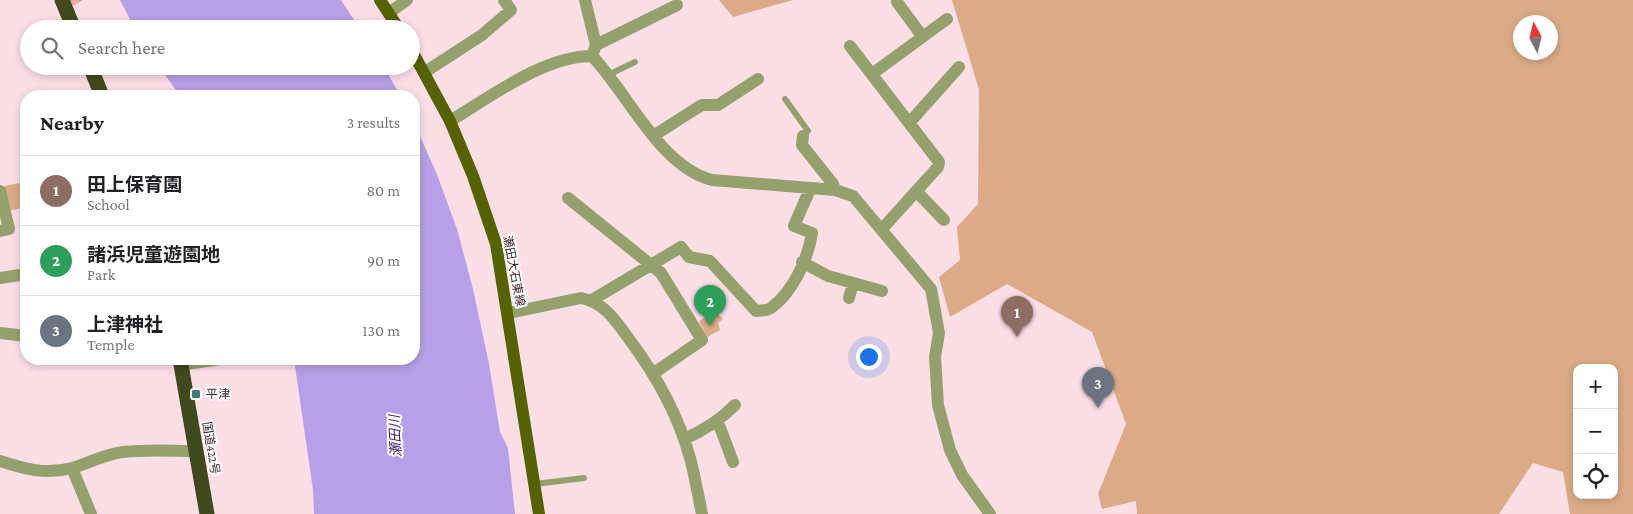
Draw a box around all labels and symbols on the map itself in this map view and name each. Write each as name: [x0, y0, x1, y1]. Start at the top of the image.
north arrow: [1513, 15, 1558, 60]
street label: 瀬田大石東線: [500, 234, 528, 308]
pin: 2: [694, 285, 726, 326]
pin: 1: [1001, 296, 1033, 337]
your location: [856, 344, 882, 370]
pin: 3: [1082, 367, 1114, 408]
place label: 平津: [206, 387, 230, 401]
marker: 平津: [190, 388, 202, 400]
water label: 瀬田川: [386, 413, 404, 457]
street label: 国道422号: [199, 420, 223, 476]

